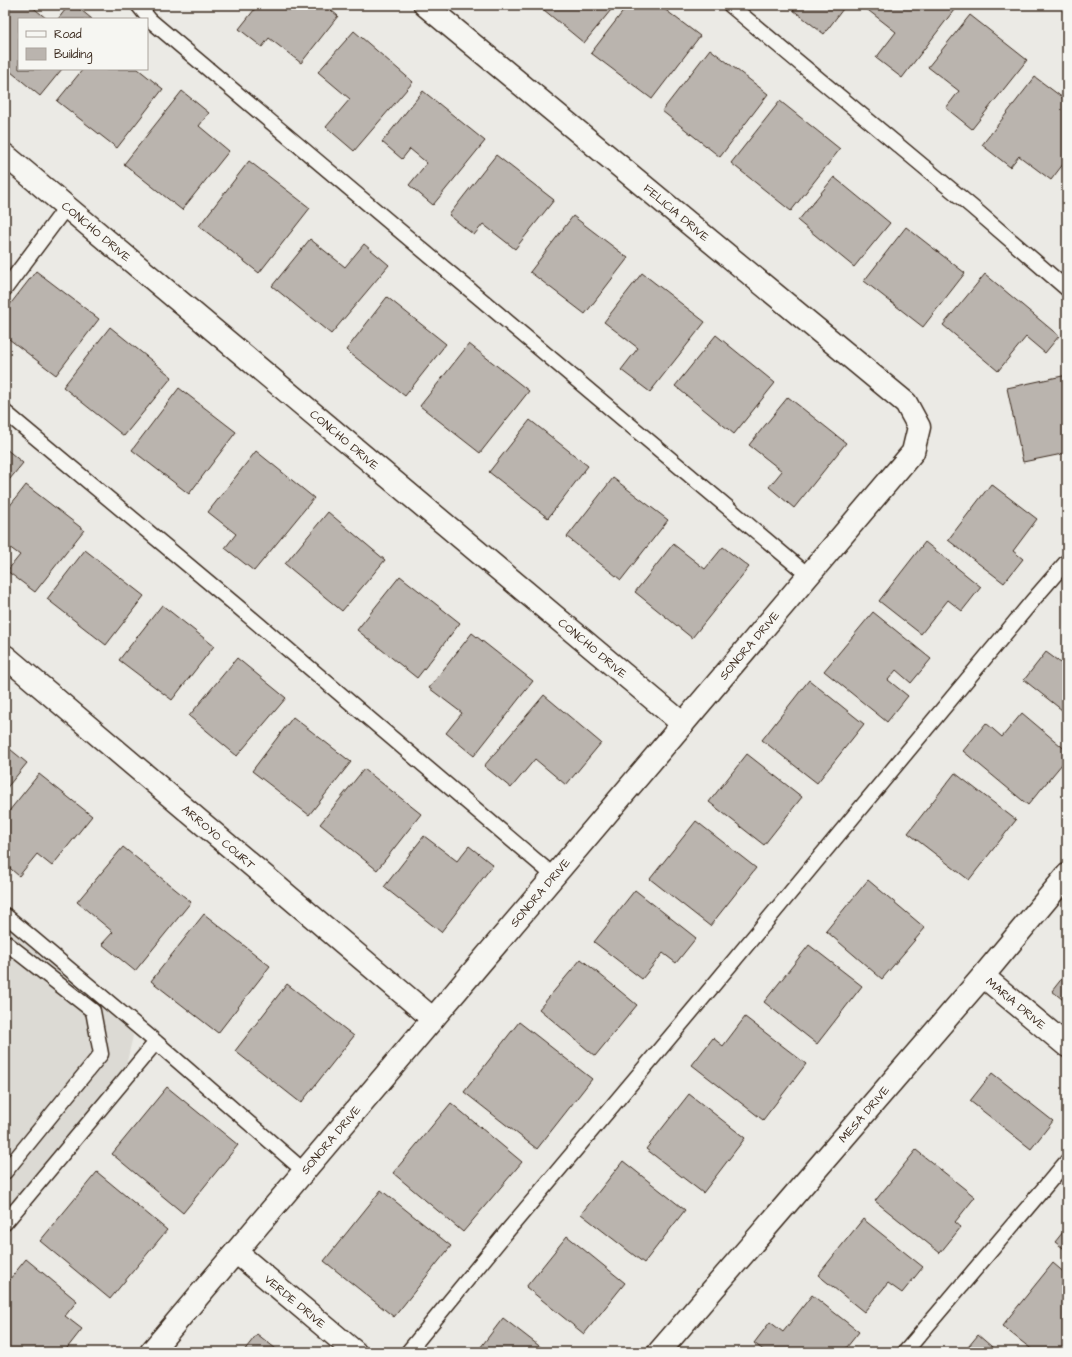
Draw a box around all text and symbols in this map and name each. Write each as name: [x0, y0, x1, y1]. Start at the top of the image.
legend: [18, 18, 148, 70]
text: Road: [54, 26, 82, 43]
text: Building: [54, 46, 92, 64]
street label: FELICIA DRIVE: [639, 180, 713, 246]
street label: CONCHO DRIVE: [58, 198, 134, 265]
street label: CONCHO DRIVE: [306, 406, 383, 474]
street label: SONORA DRIVE: [715, 607, 783, 683]
street label: CONCHO DRIVE: [554, 614, 631, 682]
street label: ARROYO COURT: [178, 801, 259, 874]
street label: SONORA DRIVE: [506, 855, 574, 931]
street label: MARIA DRIVE: [982, 974, 1050, 1034]
street label: MESA DRIVE: [835, 1082, 893, 1146]
street label: SONORA DRIVE: [297, 1102, 365, 1178]
street label: VERDE DRIVE: [260, 1271, 329, 1332]

